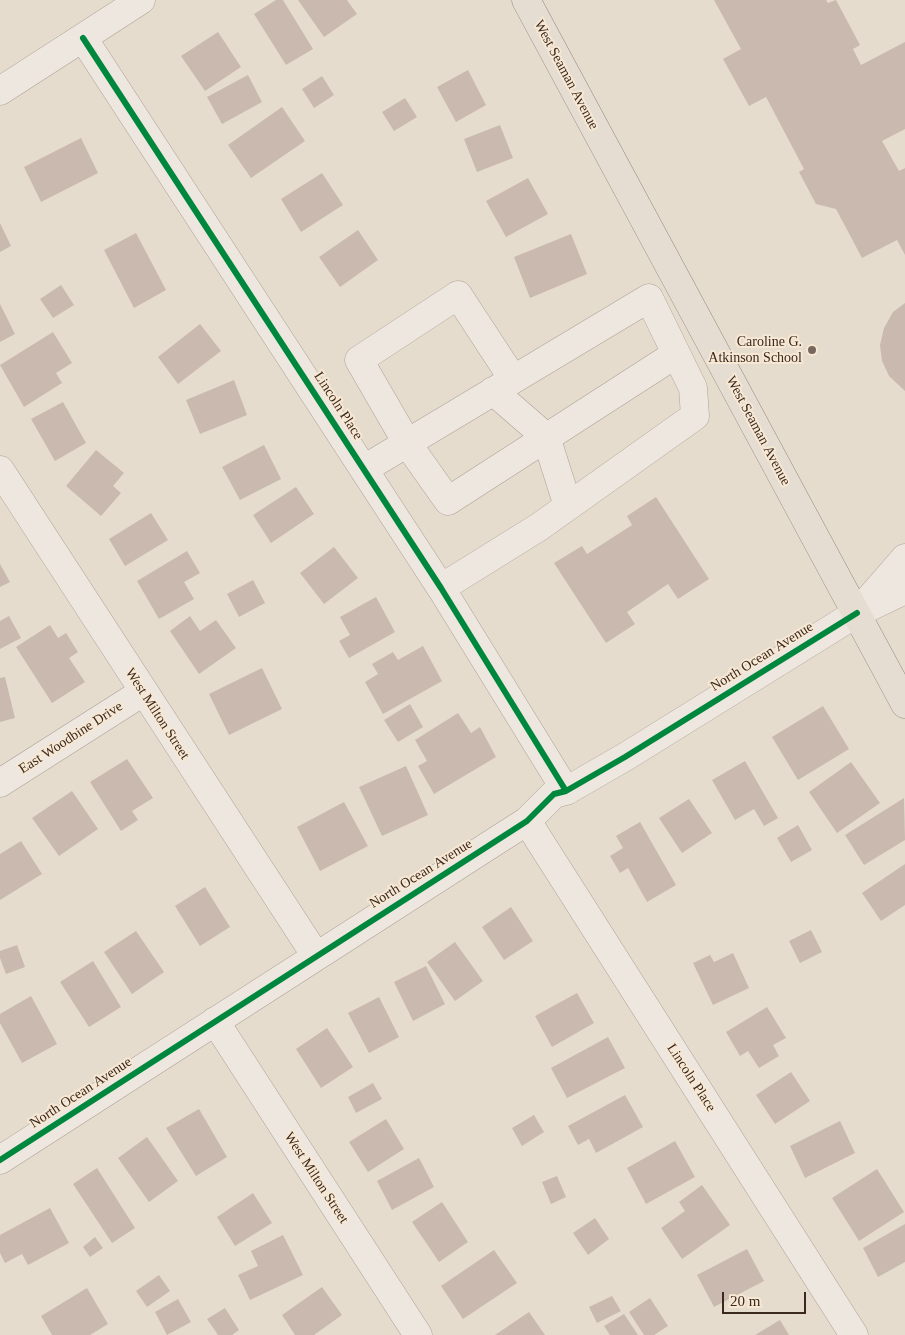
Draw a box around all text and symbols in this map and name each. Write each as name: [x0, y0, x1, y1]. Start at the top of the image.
street label: West Seaman Avenue: [530, 17, 602, 133]
place label: Caroline G. Atkinson School: [708, 334, 802, 367]
marker: Caroline G. Atkinson School: [806, 344, 818, 356]
street label: Lincoln Place: [310, 369, 366, 443]
street label: West Seaman Avenue: [722, 373, 794, 489]
street label: North Ocean Avenue: [708, 619, 816, 695]
street label: West Milton Street: [121, 665, 193, 763]
street label: East Woodbine Drive: [16, 698, 126, 778]
street label: North Ocean Avenue: [367, 836, 475, 912]
street label: Lincoln Place: [663, 1041, 719, 1115]
street label: North Ocean Avenue: [27, 1054, 135, 1132]
street label: West Milton Street: [280, 1129, 352, 1227]
scale bar: [725, 1282, 809, 1314]
text: 20 m: [730, 1293, 760, 1309]

